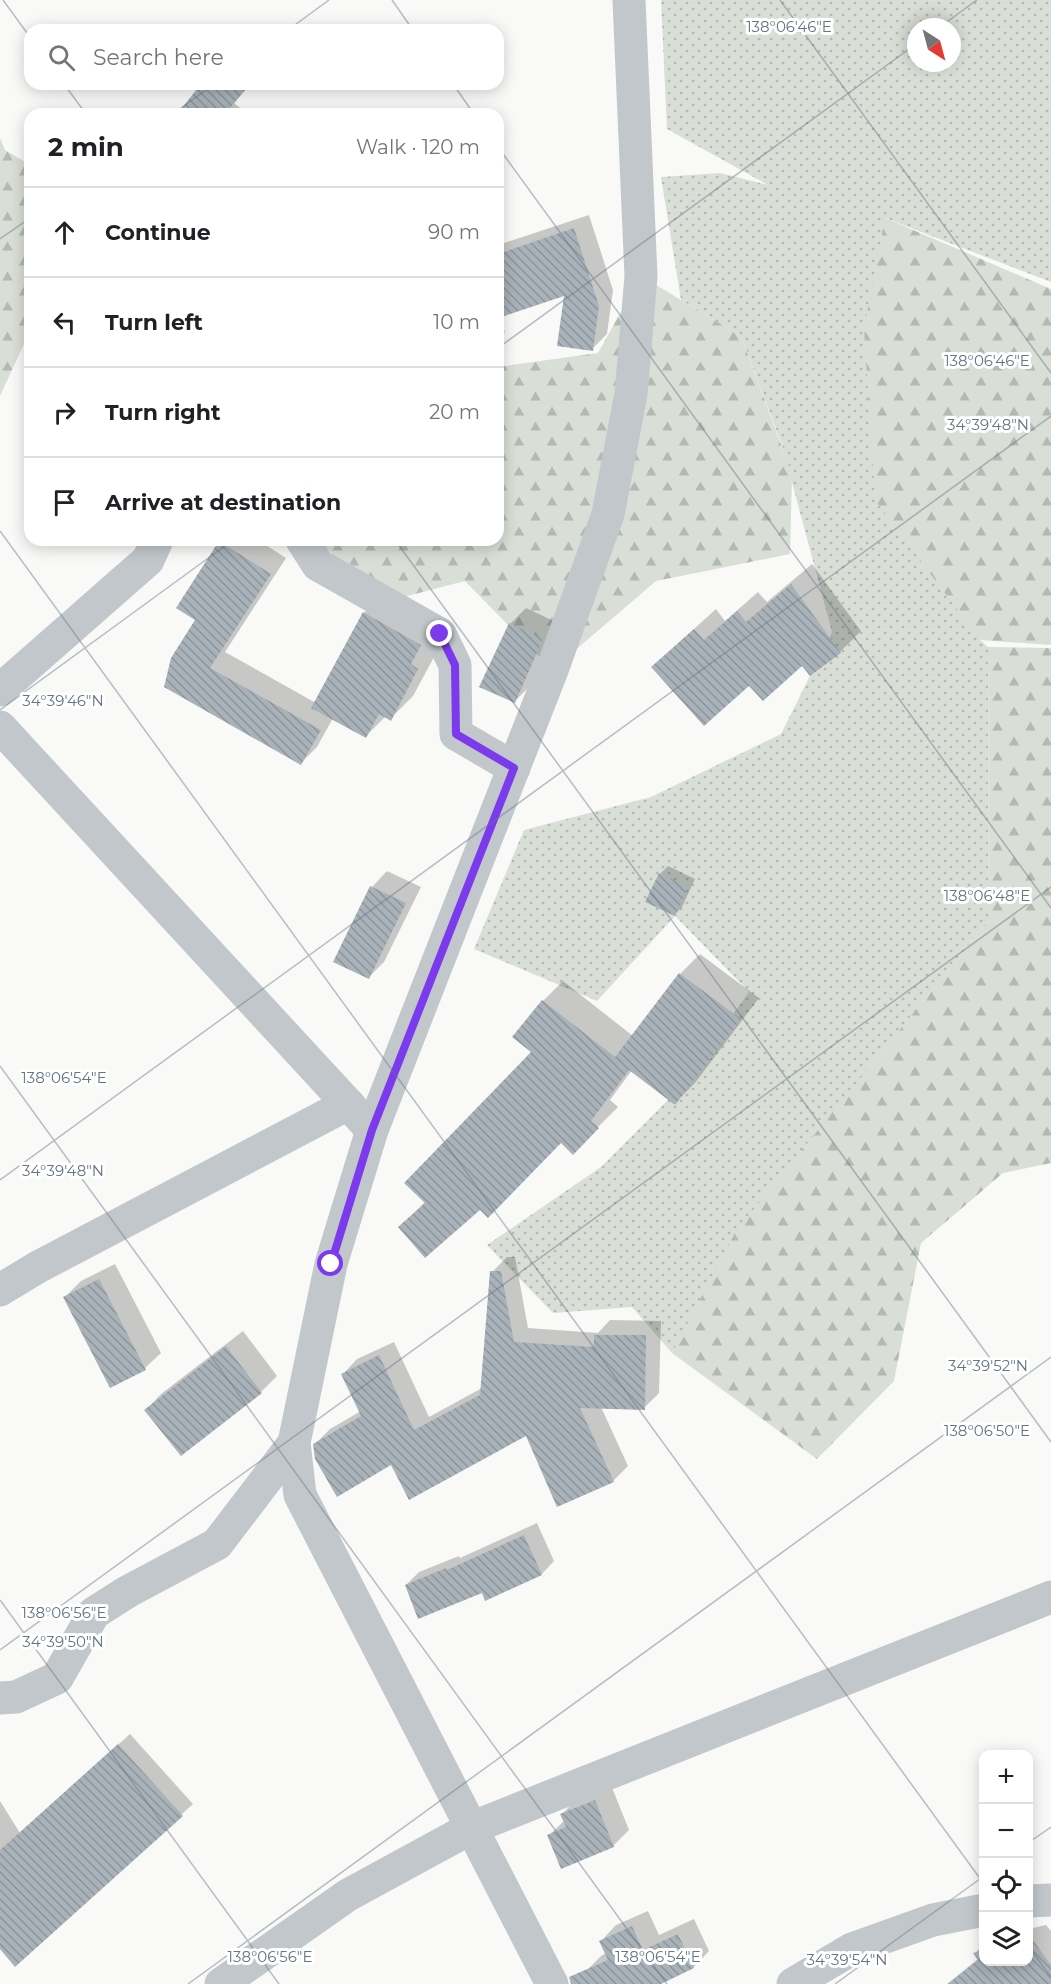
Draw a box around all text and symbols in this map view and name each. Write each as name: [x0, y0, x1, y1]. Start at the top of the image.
text: 138°06'46"E: [746, 17, 832, 36]
north arrow: [907, 18, 961, 72]
search box: [24, 24, 504, 90]
icon: search: [45, 41, 78, 74]
text: Search here: [93, 44, 224, 71]
text: 2 min: [48, 131, 124, 163]
text: Walk · 120 m: [356, 135, 480, 159]
icon: ahead: [48, 216, 81, 249]
text: Continue: [105, 219, 211, 246]
text: 90 m: [428, 220, 480, 244]
icon: left: [48, 306, 81, 339]
text: Turn left: [105, 309, 203, 336]
text: 10 m: [433, 310, 480, 334]
text: 138°06'46"E: [944, 351, 1030, 370]
icon: right: [48, 396, 81, 429]
text: Turn right: [105, 399, 220, 426]
text: 20 m: [429, 400, 480, 424]
text: 34°39'48"N: [947, 415, 1029, 434]
icon: arrive: [48, 486, 81, 519]
text: Arrive at destination: [105, 489, 341, 516]
route end: [426, 620, 452, 646]
text: 34°39'46"N: [22, 691, 104, 710]
text: 138°06'48"E: [944, 886, 1030, 905]
text: 138°06'54"E: [21, 1068, 107, 1087]
text: 34°39'48"N: [22, 1161, 104, 1180]
route start: [317, 1250, 343, 1276]
text: 34°39'52"N: [948, 1356, 1028, 1375]
text: 138°06'50"E: [944, 1421, 1030, 1440]
text: 138°06'56"E: [22, 1603, 107, 1622]
text: 34°39'50"N: [22, 1632, 104, 1651]
map controls: [979, 1750, 1033, 1966]
button: +: [979, 1750, 1033, 1804]
button: −: [979, 1804, 1033, 1858]
button: locate: [979, 1858, 1033, 1912]
button: layers: [979, 1912, 1033, 1966]
text: 138°06'56"E: [228, 1947, 313, 1966]
text: 138°06'54"E: [615, 1947, 701, 1966]
text: 34°39'54"N: [806, 1950, 888, 1969]

